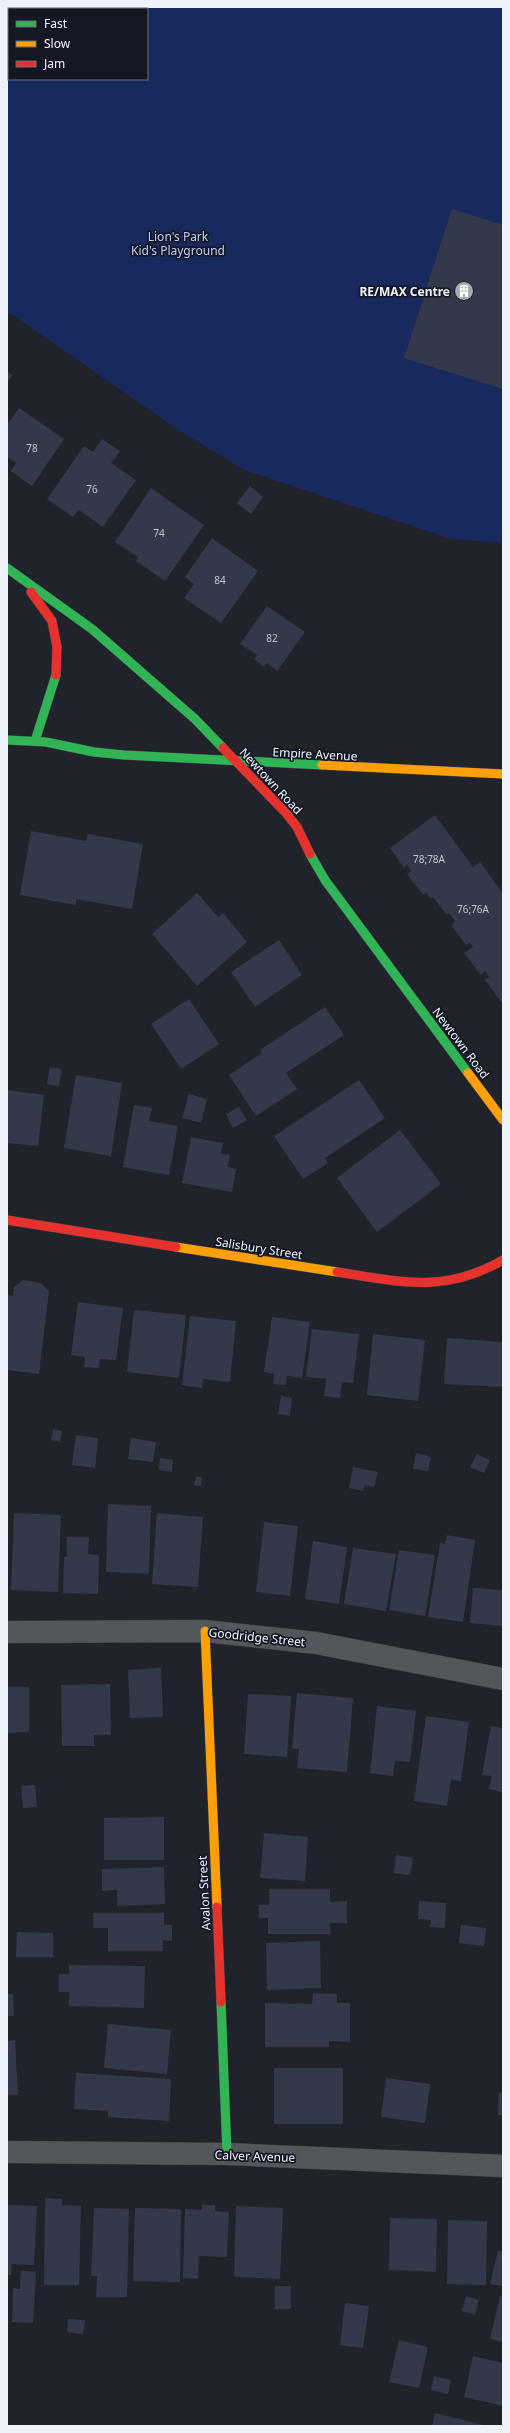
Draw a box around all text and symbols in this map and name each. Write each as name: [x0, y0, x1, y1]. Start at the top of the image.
legend: [8, 8, 148, 80]
text: Fast: [44, 15, 68, 32]
text: Slow: [44, 35, 71, 52]
text: Jam: [43, 55, 65, 72]
park label: Lion's Park Kid's Playground: [131, 228, 225, 259]
building icon: RE/MAX Centre: [453, 280, 475, 302]
place label: RE/MAX Centre: [359, 283, 450, 300]
house number: 78: [26, 441, 38, 455]
house number: 76: [86, 482, 98, 496]
house number: 74: [153, 526, 165, 540]
house number: 84: [214, 573, 226, 587]
house number: 82: [266, 631, 278, 645]
street label: Empire Avenue: [272, 743, 358, 765]
street label: Newtown Road: [236, 744, 306, 818]
house number: 78;78A: [413, 852, 446, 866]
house number: 76;76A: [457, 902, 490, 916]
street label: Newtown Road: [429, 1004, 493, 1082]
street label: Salisbury Street: [214, 1233, 304, 1263]
street label: Goodridge Street: [208, 1623, 307, 1651]
street label: Avalon Street: [194, 1854, 214, 1931]
street label: Calver Avenue: [214, 2146, 296, 2166]

